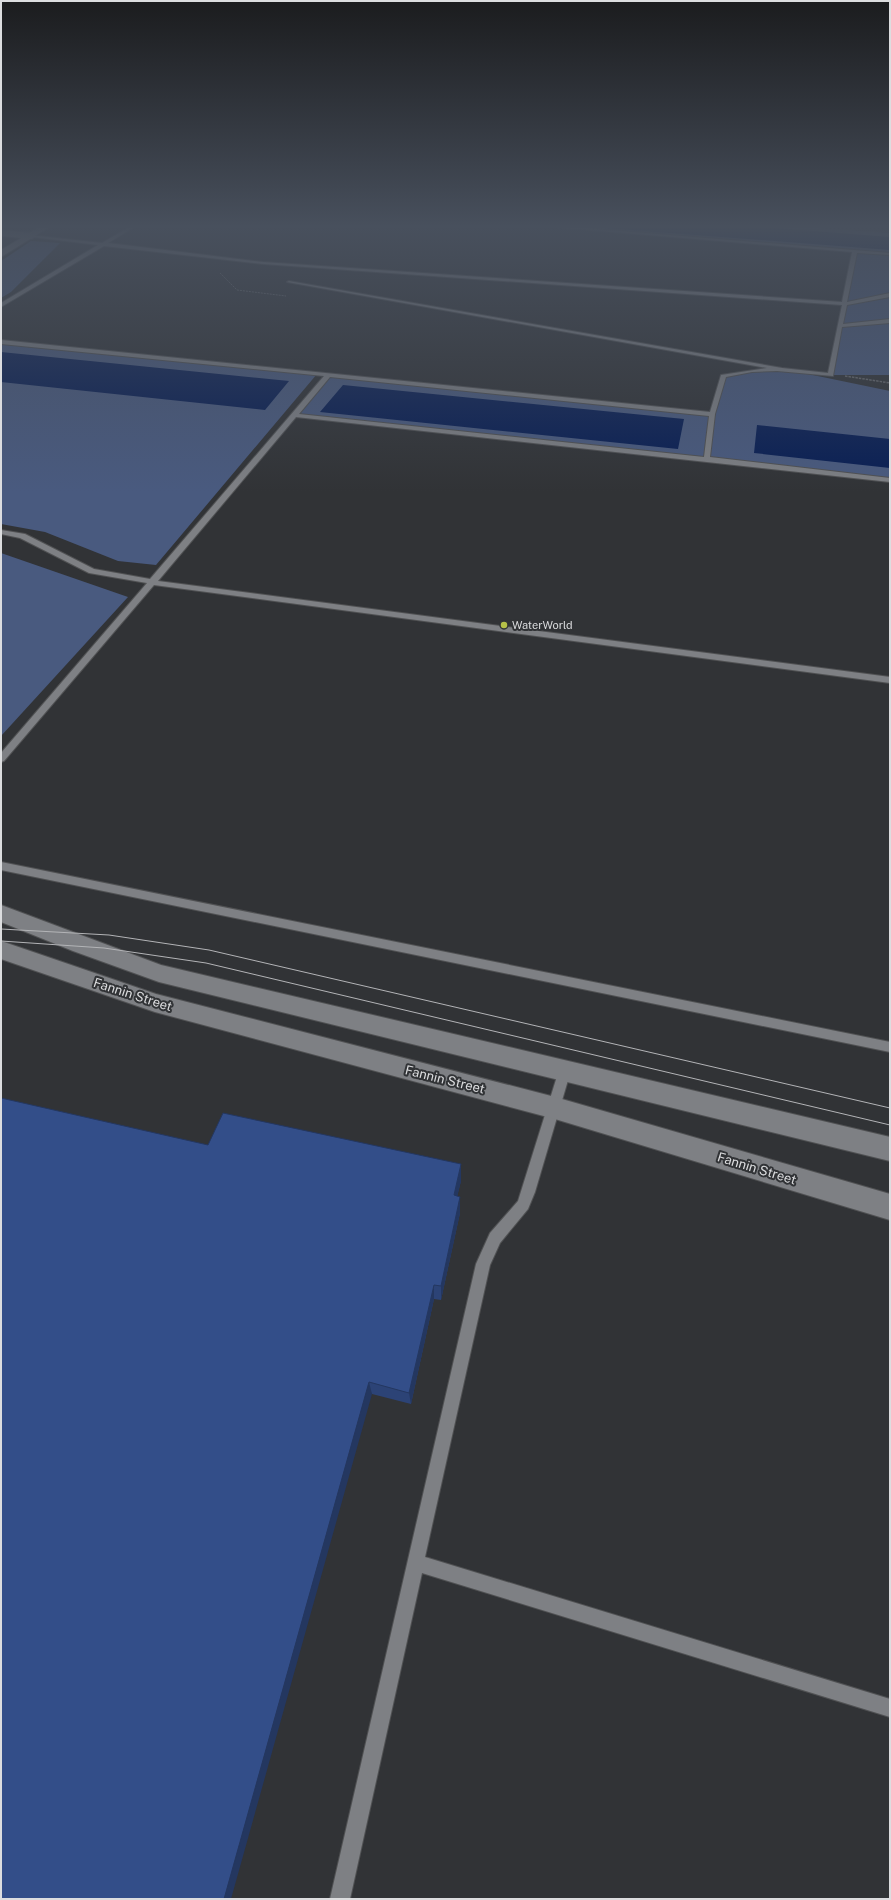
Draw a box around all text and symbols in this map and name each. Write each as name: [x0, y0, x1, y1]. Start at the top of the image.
place label: WaterWorld: [512, 619, 573, 631]
marker: WaterWorld: [499, 620, 509, 630]
street label: Fannin Street: [92, 975, 174, 1014]
street label: Fannin Street: [403, 1062, 486, 1097]
street label: Fannin Street: [716, 1149, 798, 1188]

